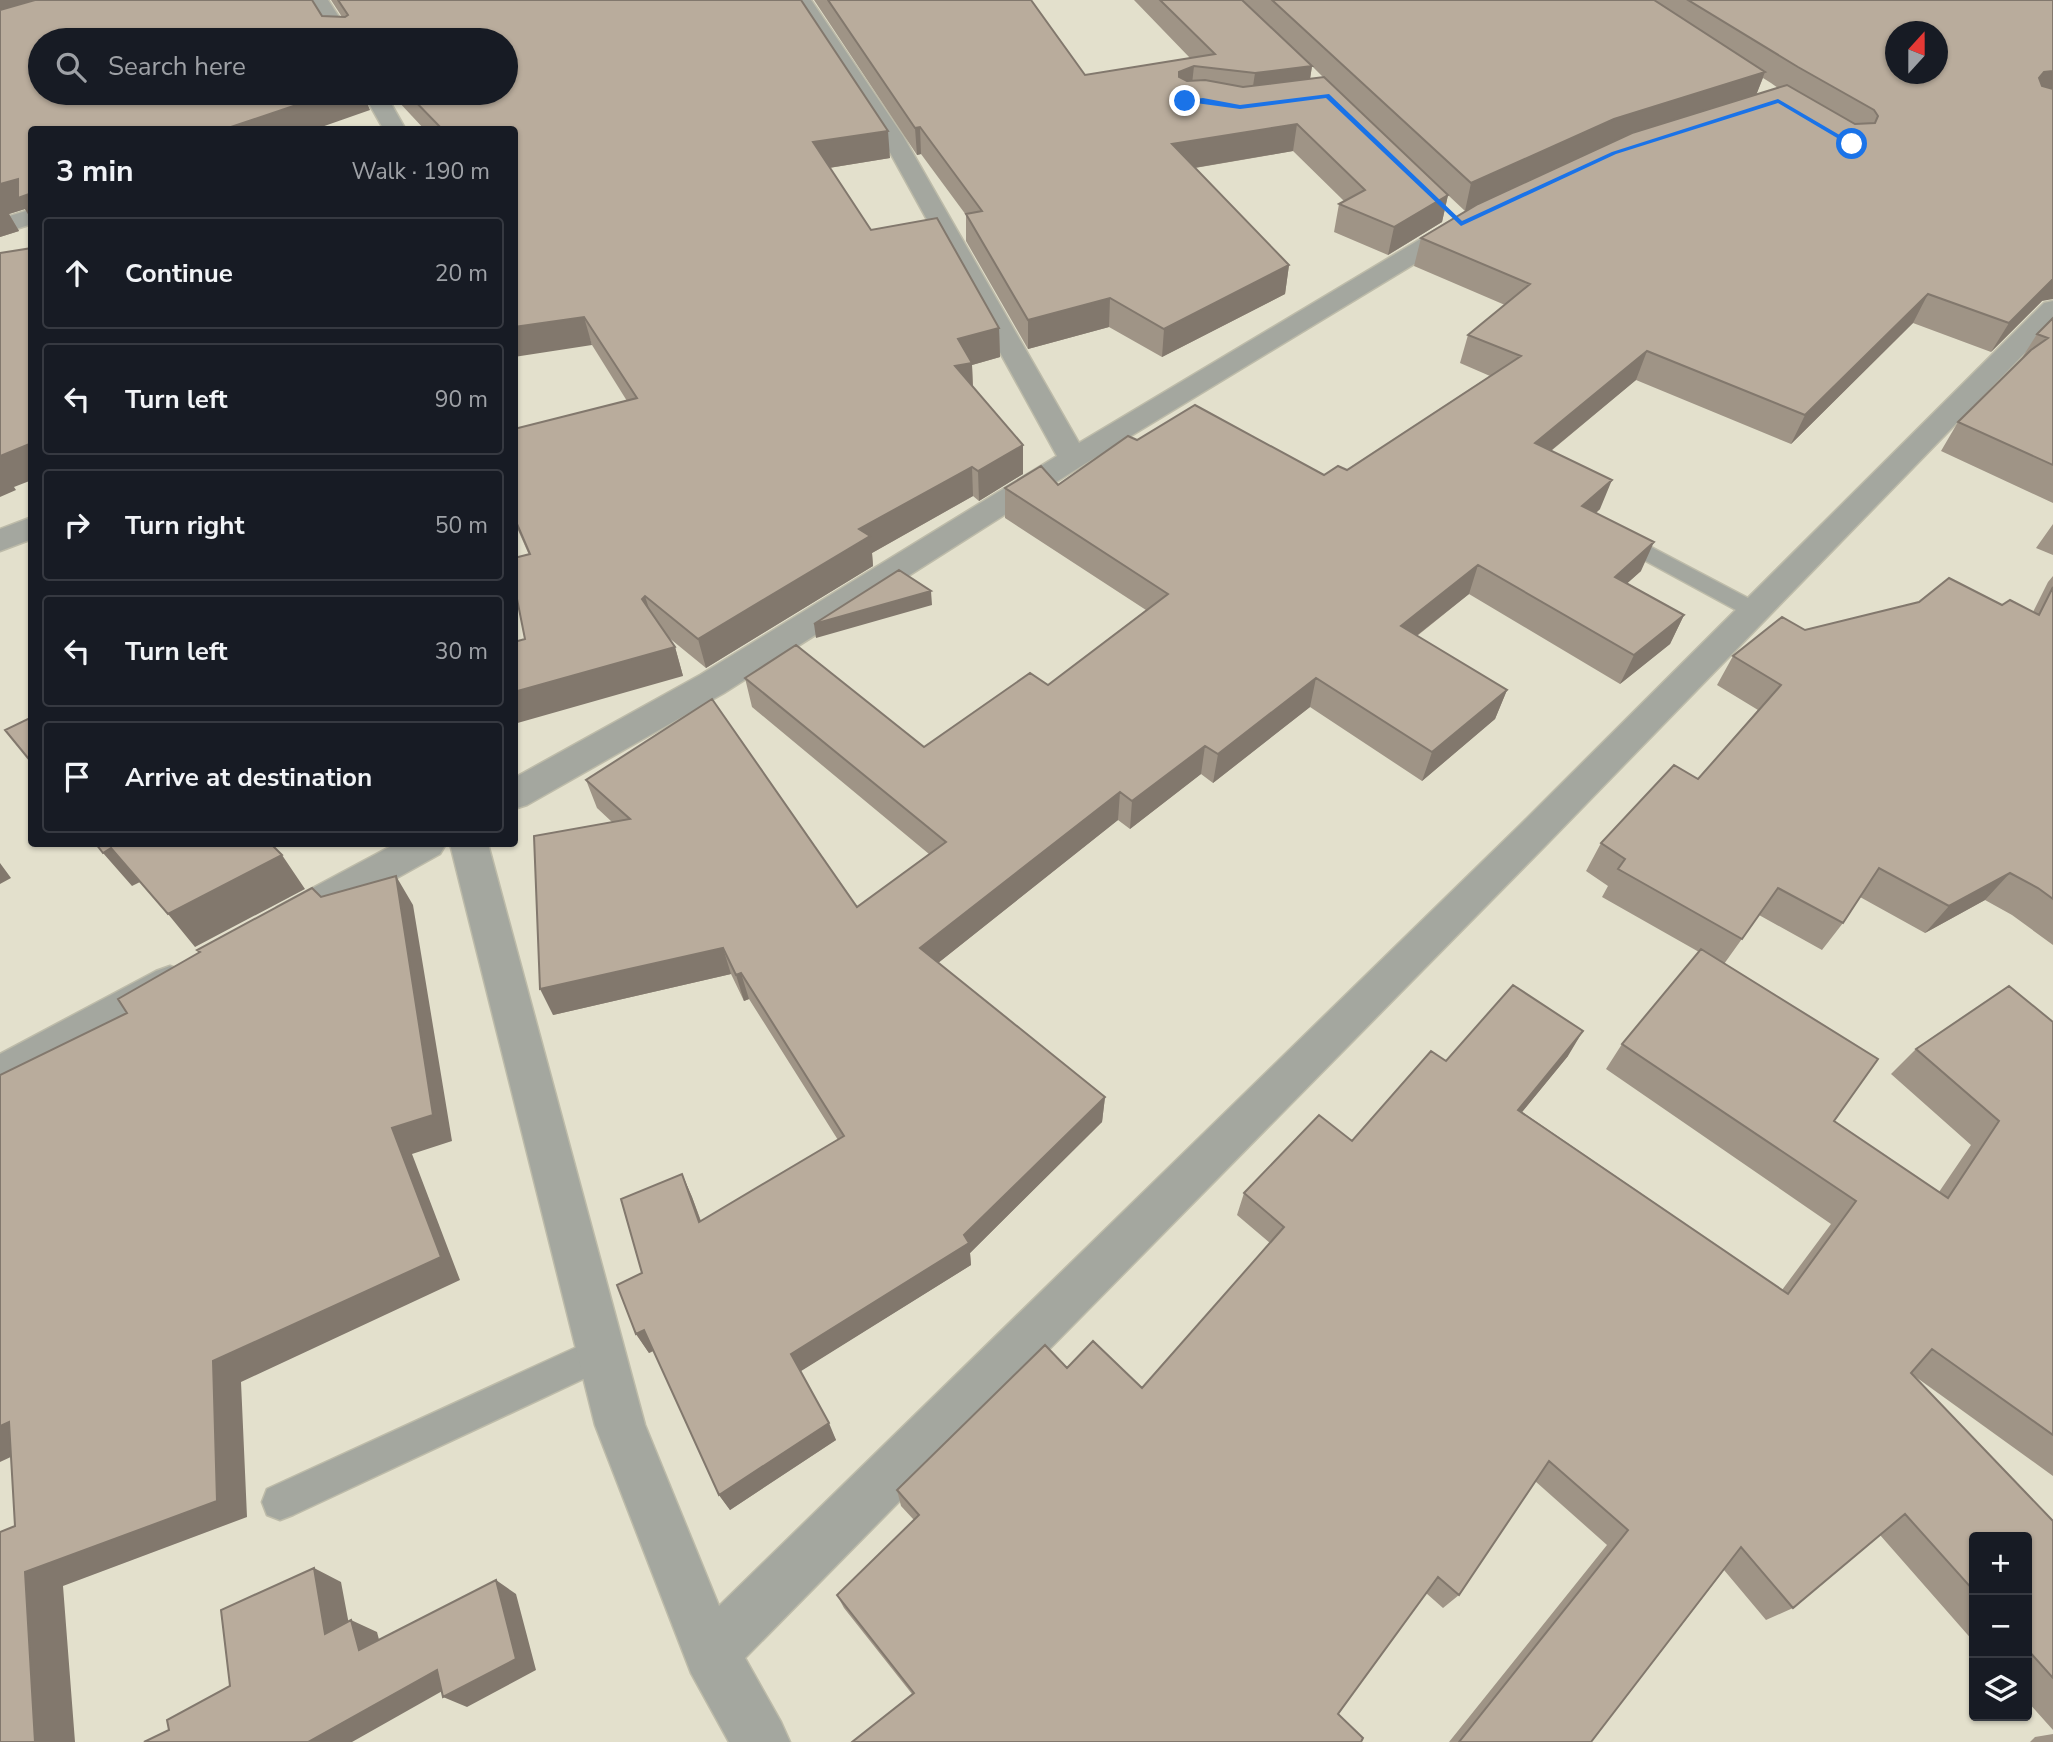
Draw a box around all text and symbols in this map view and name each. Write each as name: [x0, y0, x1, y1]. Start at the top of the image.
north arrow: [1885, 21, 1948, 84]
search box: [28, 28, 518, 105]
icon: search: [52, 48, 90, 86]
text: Search here: [108, 49, 246, 84]
route end: [1169, 85, 1200, 116]
route start: [1836, 128, 1867, 159]
text: 3 min: [56, 151, 134, 192]
text: Walk · 190 m: [351, 156, 490, 187]
icon: ahead: [58, 254, 96, 292]
text: Continue: [125, 256, 233, 291]
text: 20 m: [435, 258, 488, 289]
icon: left: [58, 380, 96, 418]
text: Turn left: [125, 382, 228, 417]
text: 90 m: [435, 384, 488, 415]
icon: right: [58, 506, 96, 544]
text: Turn right: [125, 508, 244, 543]
text: 50 m: [435, 510, 488, 541]
icon: left: [58, 632, 96, 670]
text: Turn left: [125, 634, 228, 669]
text: 30 m: [435, 636, 488, 667]
icon: arrive: [58, 758, 96, 796]
text: Arrive at destination: [125, 760, 372, 795]
map controls: [1969, 1532, 2032, 1721]
button: +: [1969, 1532, 2032, 1595]
button: −: [1969, 1595, 2032, 1658]
button: layers: [1969, 1658, 2032, 1721]

